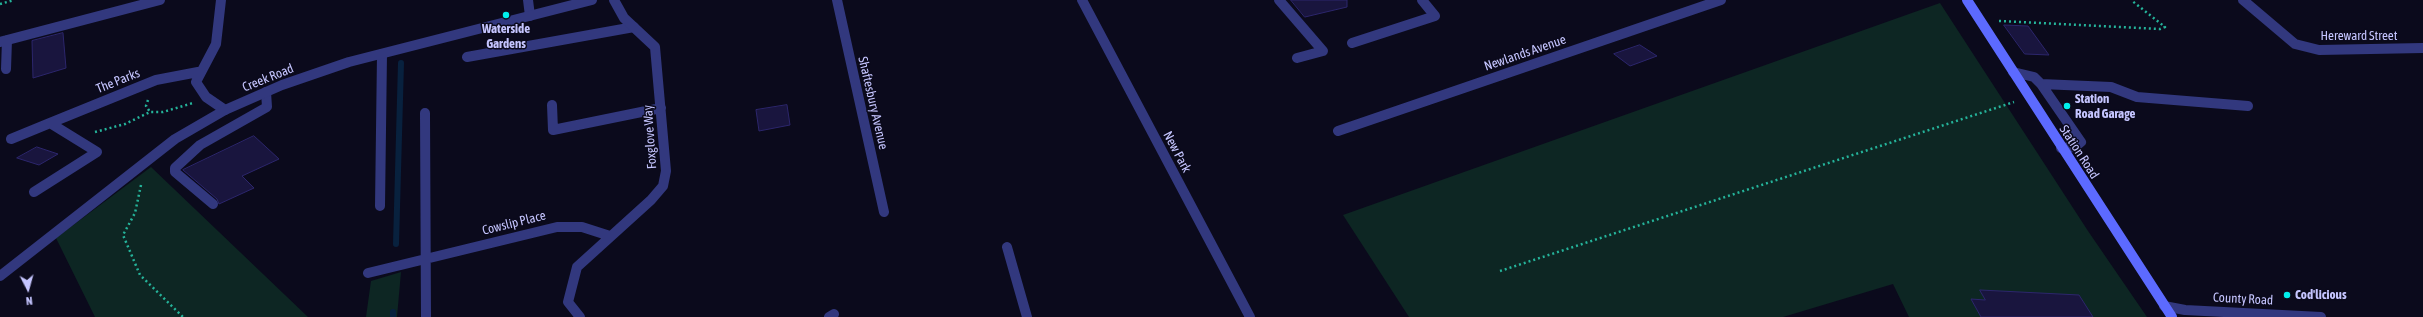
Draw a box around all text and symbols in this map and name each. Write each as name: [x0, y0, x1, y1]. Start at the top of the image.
marker: Waterside Gardens: [501, 10, 511, 20]
place label: Waterside Gardens: [482, 21, 530, 52]
street label: Hereward Street: [2320, 28, 2398, 44]
street label: Newlands Avenue: [1482, 32, 1568, 74]
street label: Shaftesbury Avenue: [855, 55, 891, 151]
street label: Creek Road: [240, 61, 296, 95]
street label: The Parks: [94, 65, 142, 97]
place label: Station Road Garage: [2075, 91, 2135, 122]
marker: Station Road Garage: [2062, 101, 2072, 111]
street label: Foxglove Way: [640, 104, 660, 170]
street label: Station Road: [2056, 122, 2102, 182]
street label: New Park: [1160, 129, 1194, 175]
street label: Cowslip Place: [481, 208, 547, 238]
north arrow: [8, 269, 48, 309]
place label: Cod'licious: [2295, 287, 2346, 303]
street label: County Road: [2213, 290, 2273, 308]
marker: Cod'licious: [2282, 290, 2292, 300]
text: N: [25, 295, 33, 307]

